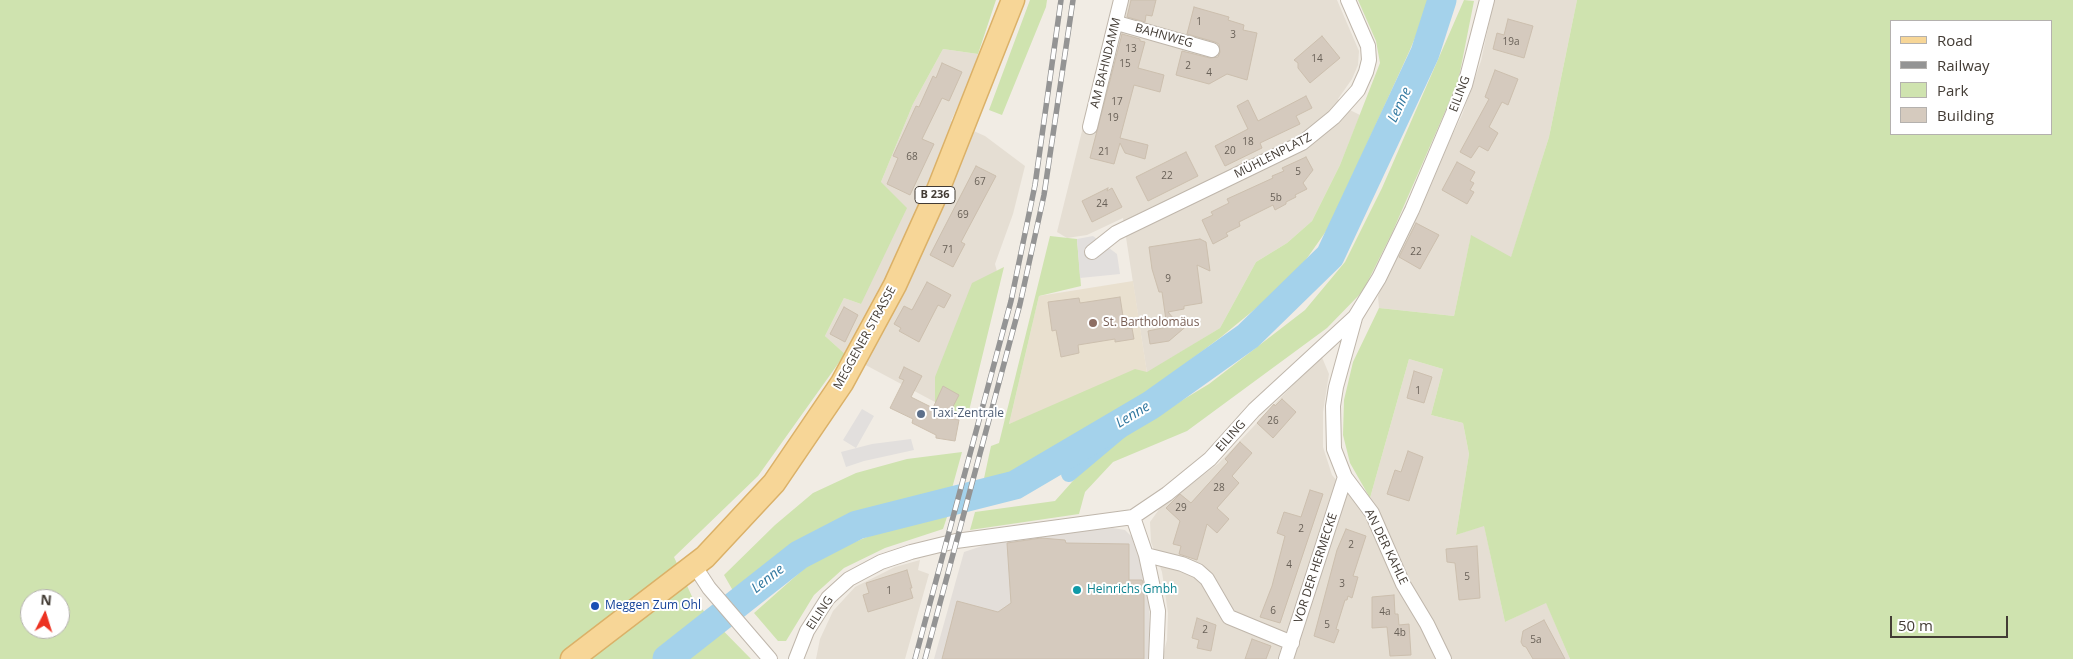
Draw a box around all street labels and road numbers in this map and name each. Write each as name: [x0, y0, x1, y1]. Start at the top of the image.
street label: AM BAHNDAMM: [1088, 16, 1124, 110]
street label: BAHNWEG: [1133, 21, 1195, 51]
street label: EILING: [1447, 74, 1473, 114]
street label: MÜHLENPLATZ: [1232, 130, 1314, 182]
road number: B 236: [915, 186, 955, 204]
street label: MEGGENER STRASSE: [831, 284, 899, 392]
street label: EILING: [1213, 417, 1249, 455]
street label: AN DER KAHLE: [1361, 507, 1411, 587]
street label: VOR DER HERMECKE: [1291, 511, 1341, 625]
street label: EILING: [804, 593, 836, 633]

